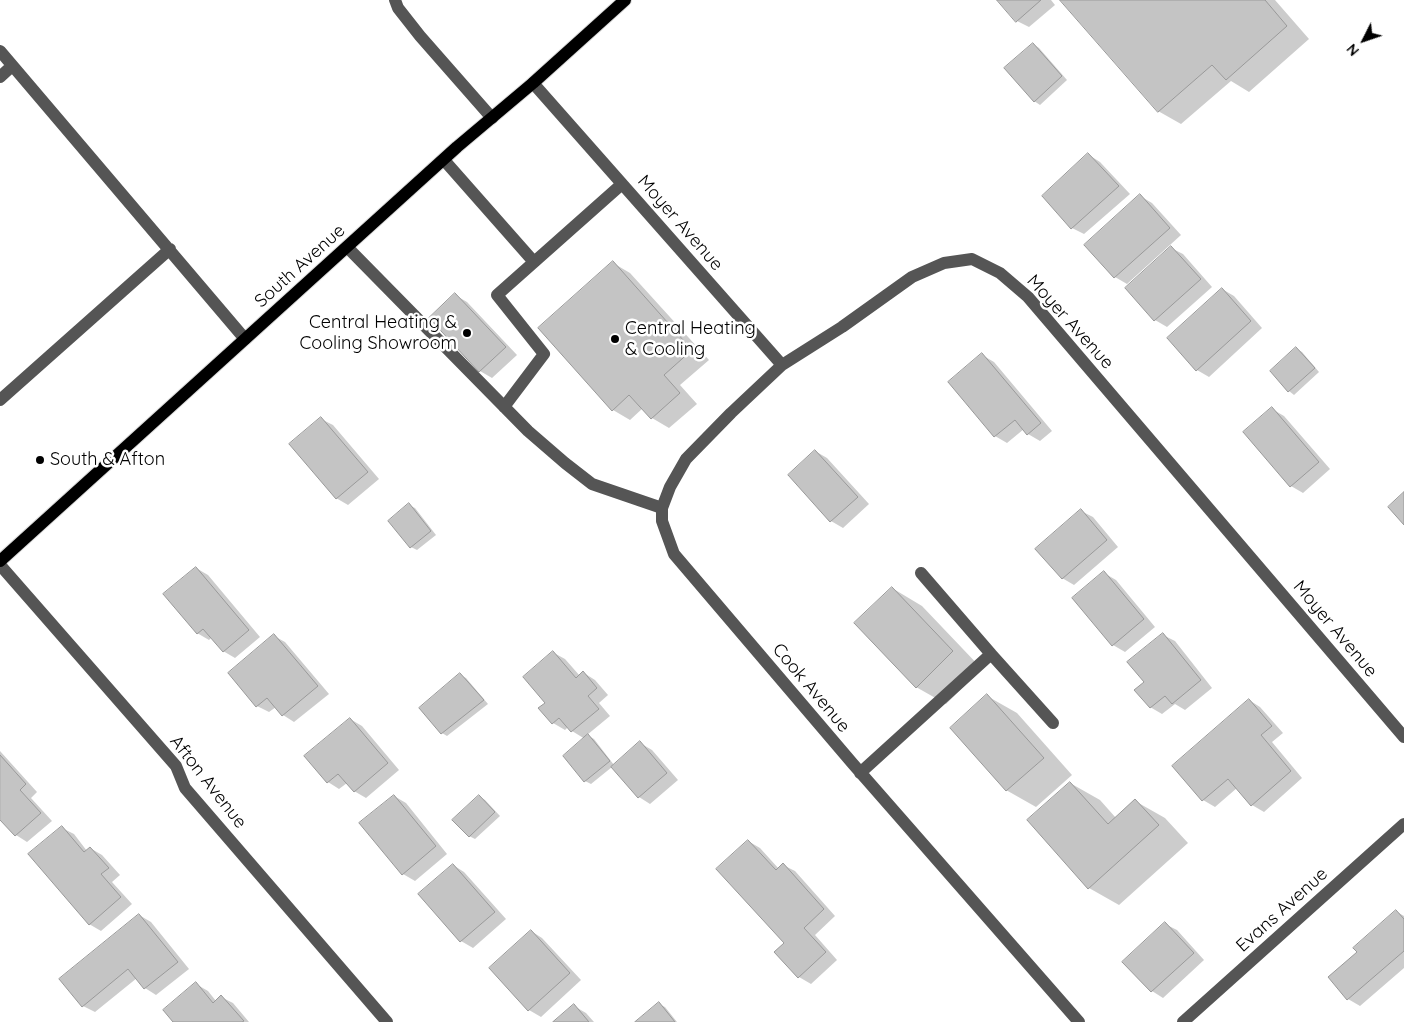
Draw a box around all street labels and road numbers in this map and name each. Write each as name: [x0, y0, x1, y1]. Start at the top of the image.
street label: Moyer Avenue: [633, 171, 727, 275]
street label: South Avenue: [250, 220, 350, 312]
street label: Moyer Avenue: [1022, 270, 1118, 374]
street label: Moyer Avenue: [1288, 576, 1382, 682]
street label: Cook Avenue: [768, 639, 854, 737]
street label: Afton Avenue: [165, 731, 251, 833]
street label: Evans Avenue: [1232, 863, 1332, 957]

